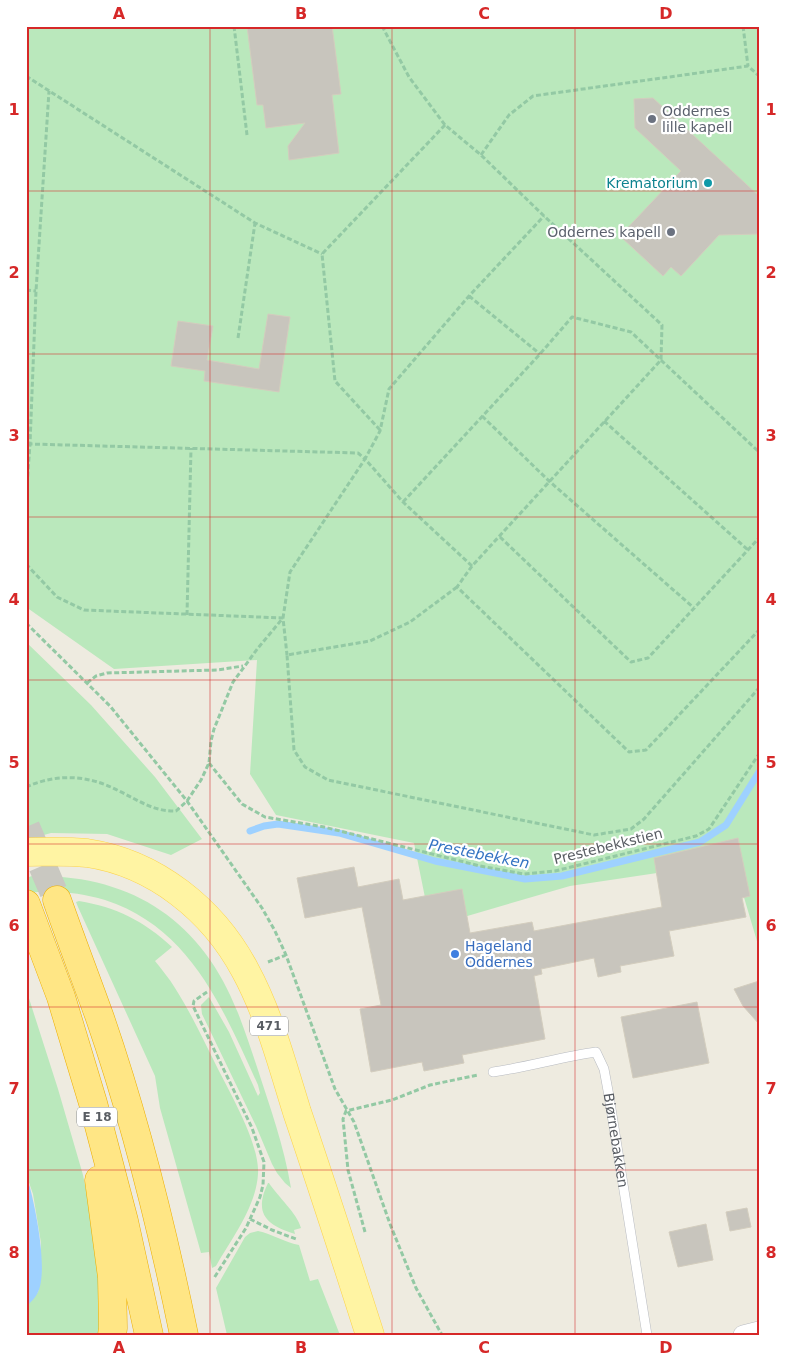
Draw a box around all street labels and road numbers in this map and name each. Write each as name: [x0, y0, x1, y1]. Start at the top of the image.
street label: Prestebekkstien: [552, 825, 664, 867]
road number: 471: [250, 1016, 288, 1036]
street label: Bjørnebakken: [601, 1092, 631, 1189]
road number: E 18: [77, 1108, 117, 1126]

